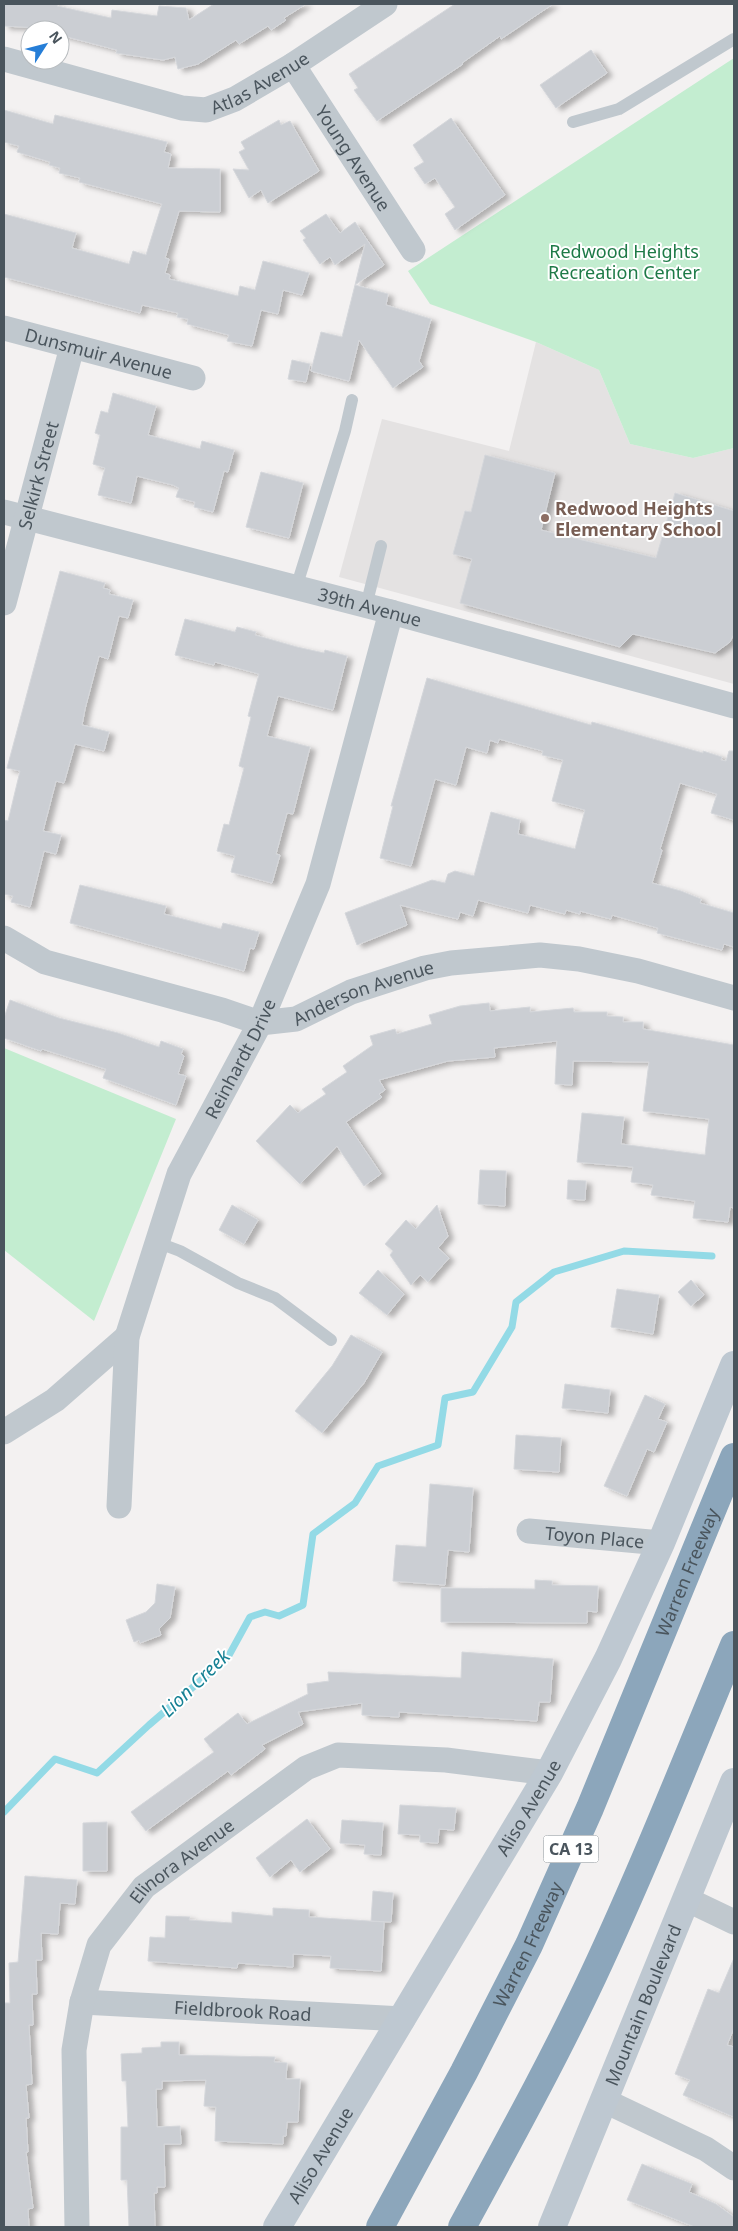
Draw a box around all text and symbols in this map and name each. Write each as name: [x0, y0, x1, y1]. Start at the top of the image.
north arrow: [20, 20, 70, 70]
text: N: [45, 27, 67, 47]
street label: Atlas Avenue: [207, 46, 314, 119]
street label: Young Avenue: [310, 101, 397, 216]
park label: Redwood Heights Recreation Center: [548, 239, 701, 284]
street label: Dunsmuir Avenue: [22, 322, 175, 384]
street label: Selkirk Street: [12, 418, 64, 532]
place label: Redwood Heights Elementary School: [555, 496, 722, 541]
marker: Redwood Heights Elementary School: [539, 512, 551, 524]
street label: 39th Avenue: [316, 582, 424, 632]
street label: Anderson Avenue: [289, 955, 436, 1031]
street label: Reinhardt Drive: [199, 995, 281, 1123]
street label: Warren Freeway: [650, 1503, 724, 1640]
street label: Toyon Place: [544, 1521, 645, 1553]
water label: Lion Creek: [155, 1643, 236, 1723]
street label: Aliso Avenue: [490, 1755, 566, 1860]
street label: Elinora Avenue: [124, 1813, 239, 1908]
road number: CA 13: [544, 1836, 598, 1862]
street label: Warren Freeway: [487, 1877, 568, 2011]
street label: Mountain Boulevard: [599, 1921, 687, 2089]
street label: Fieldbrook Road: [174, 1995, 312, 2026]
street label: Aliso Avenue: [282, 2102, 358, 2208]

